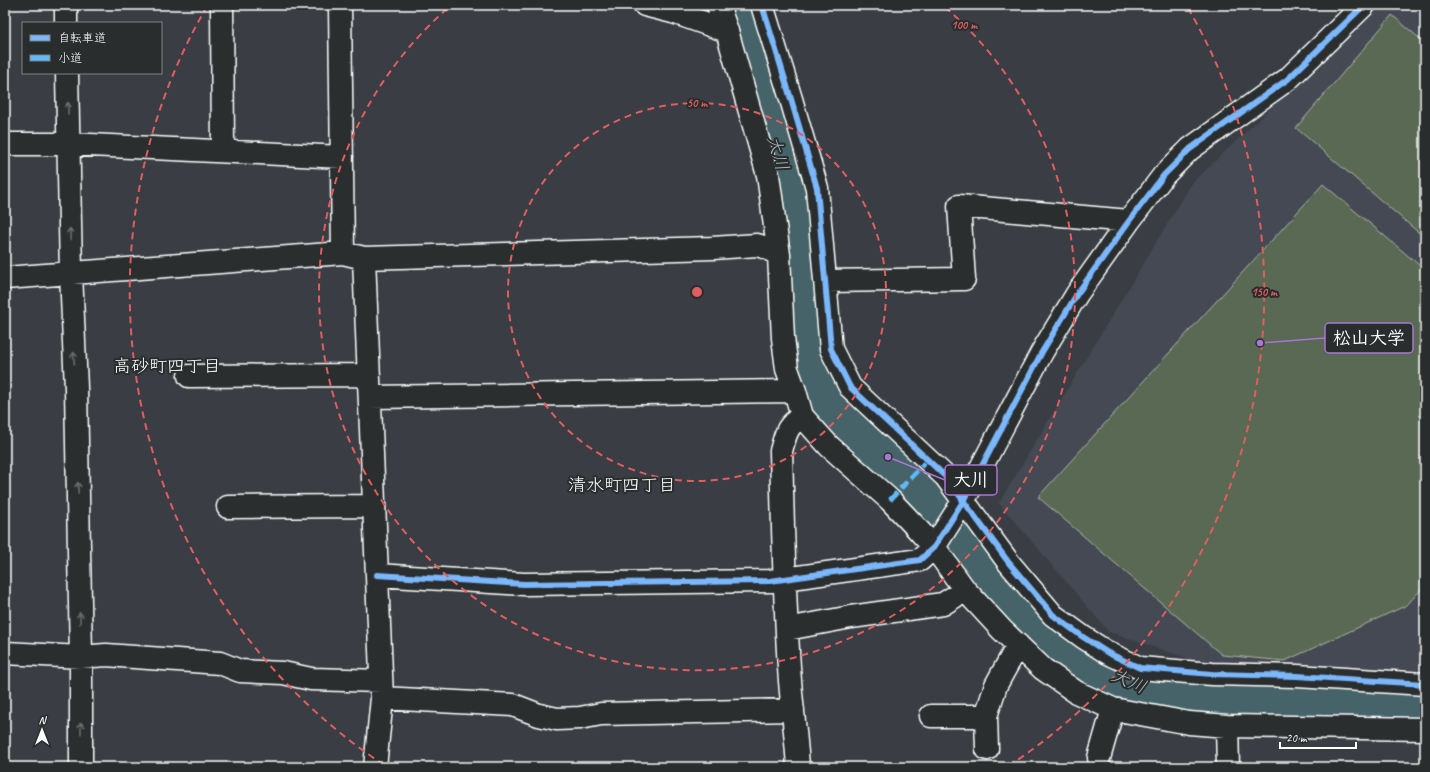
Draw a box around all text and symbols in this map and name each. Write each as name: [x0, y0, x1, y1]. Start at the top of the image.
text: 100 m: [951, 17, 978, 33]
legend: [22, 22, 162, 74]
text: 自転車道: [58, 30, 106, 46]
text: 小道: [58, 50, 82, 66]
text: 50 m: [687, 95, 708, 111]
one-way arrow: [64, 102, 72, 115]
water label: 大川: [762, 133, 794, 173]
one-way arrow: [66, 228, 74, 241]
text: 150 m: [1251, 284, 1278, 300]
centre of rings: [690, 285, 704, 299]
callout: 松山大学: [1325, 323, 1413, 353]
text: 松山大学: [1333, 327, 1405, 349]
one-way arrow: [71, 352, 78, 365]
district label: 高砂町四丁目: [113, 355, 221, 377]
callout: 大川: [945, 465, 997, 495]
text: 大川: [953, 469, 989, 491]
district label: 清水町四丁目: [568, 474, 676, 496]
one-way arrow: [74, 482, 82, 495]
one-way arrow: [76, 612, 84, 625]
water label: 大川: [1108, 664, 1150, 698]
north arrow: [22, 710, 62, 750]
text: N: [39, 713, 48, 727]
one-way arrow: [77, 722, 85, 735]
scale bar: [1280, 724, 1356, 750]
text: 20 m: [1286, 730, 1308, 746]

